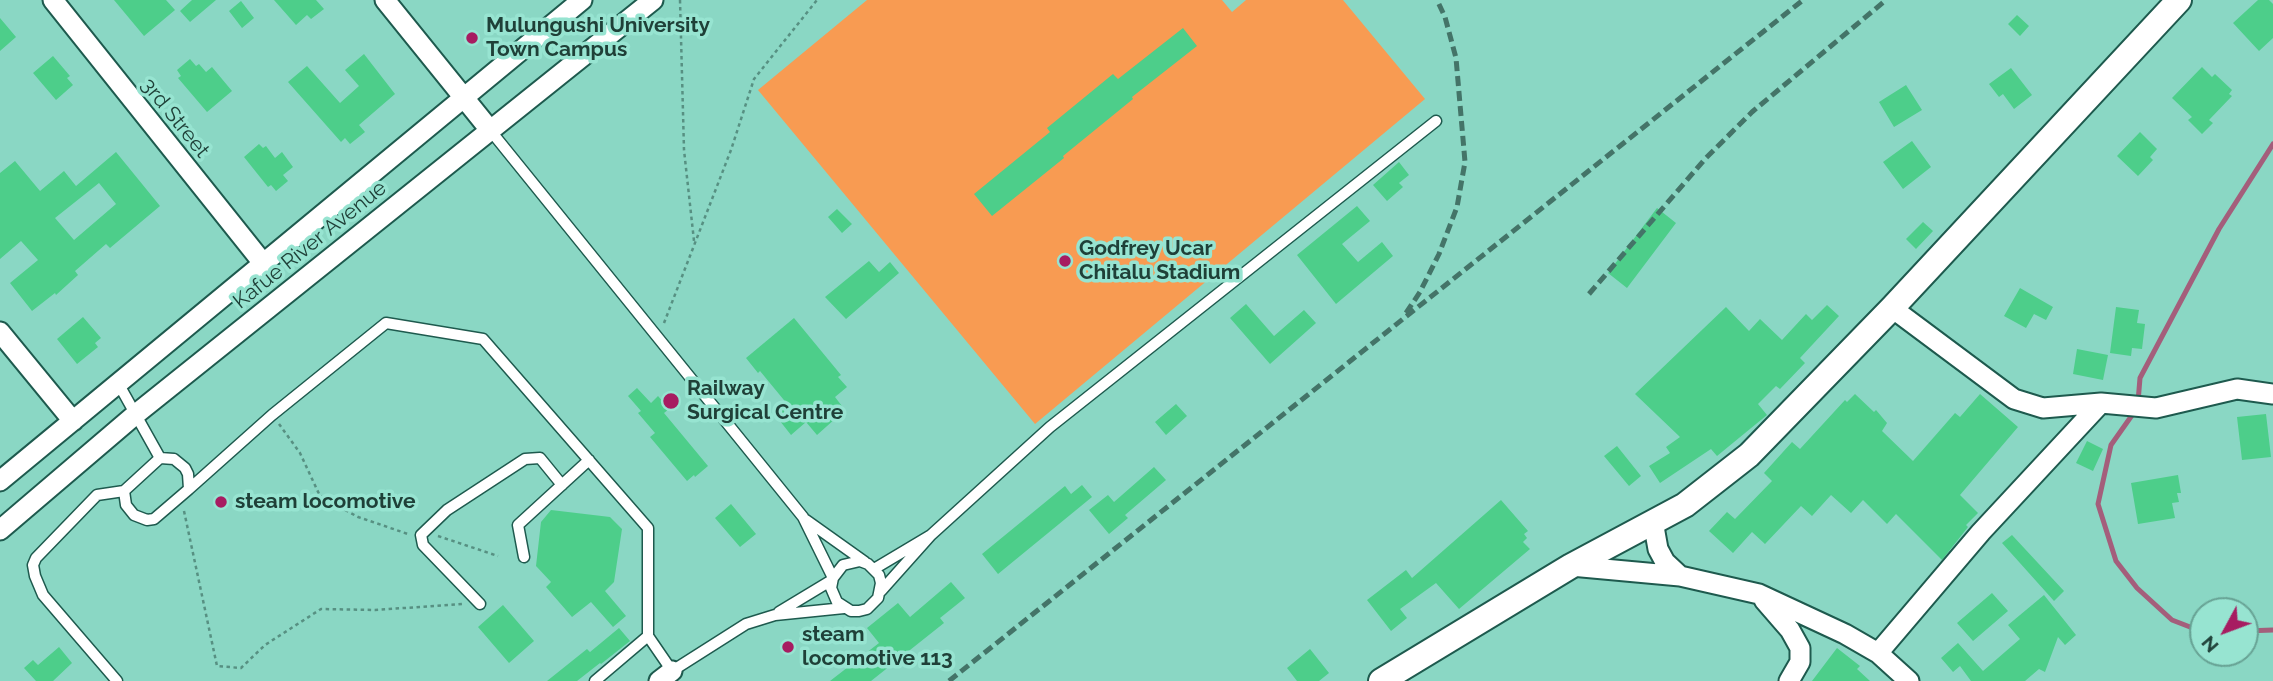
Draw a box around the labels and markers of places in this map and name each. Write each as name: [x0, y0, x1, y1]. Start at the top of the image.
place label: Mulungushi University Town Campus: [486, 13, 710, 63]
marker: Mulungushi University Town Campus: [464, 30, 480, 46]
place label: Godfrey Ucar Chitalu Stadium: [1079, 236, 1240, 286]
marker: Godfrey Ucar Chitalu Stadium: [1057, 253, 1073, 269]
place label: Railway Surgical Centre: [687, 376, 843, 426]
marker: Railway Surgical Centre: [661, 391, 681, 411]
place label: steam locomotive: [235, 489, 416, 515]
marker: steam locomotive: [213, 494, 229, 510]
place label: steam locomotive 113: [802, 622, 953, 672]
marker: steam locomotive 113: [780, 639, 796, 655]

